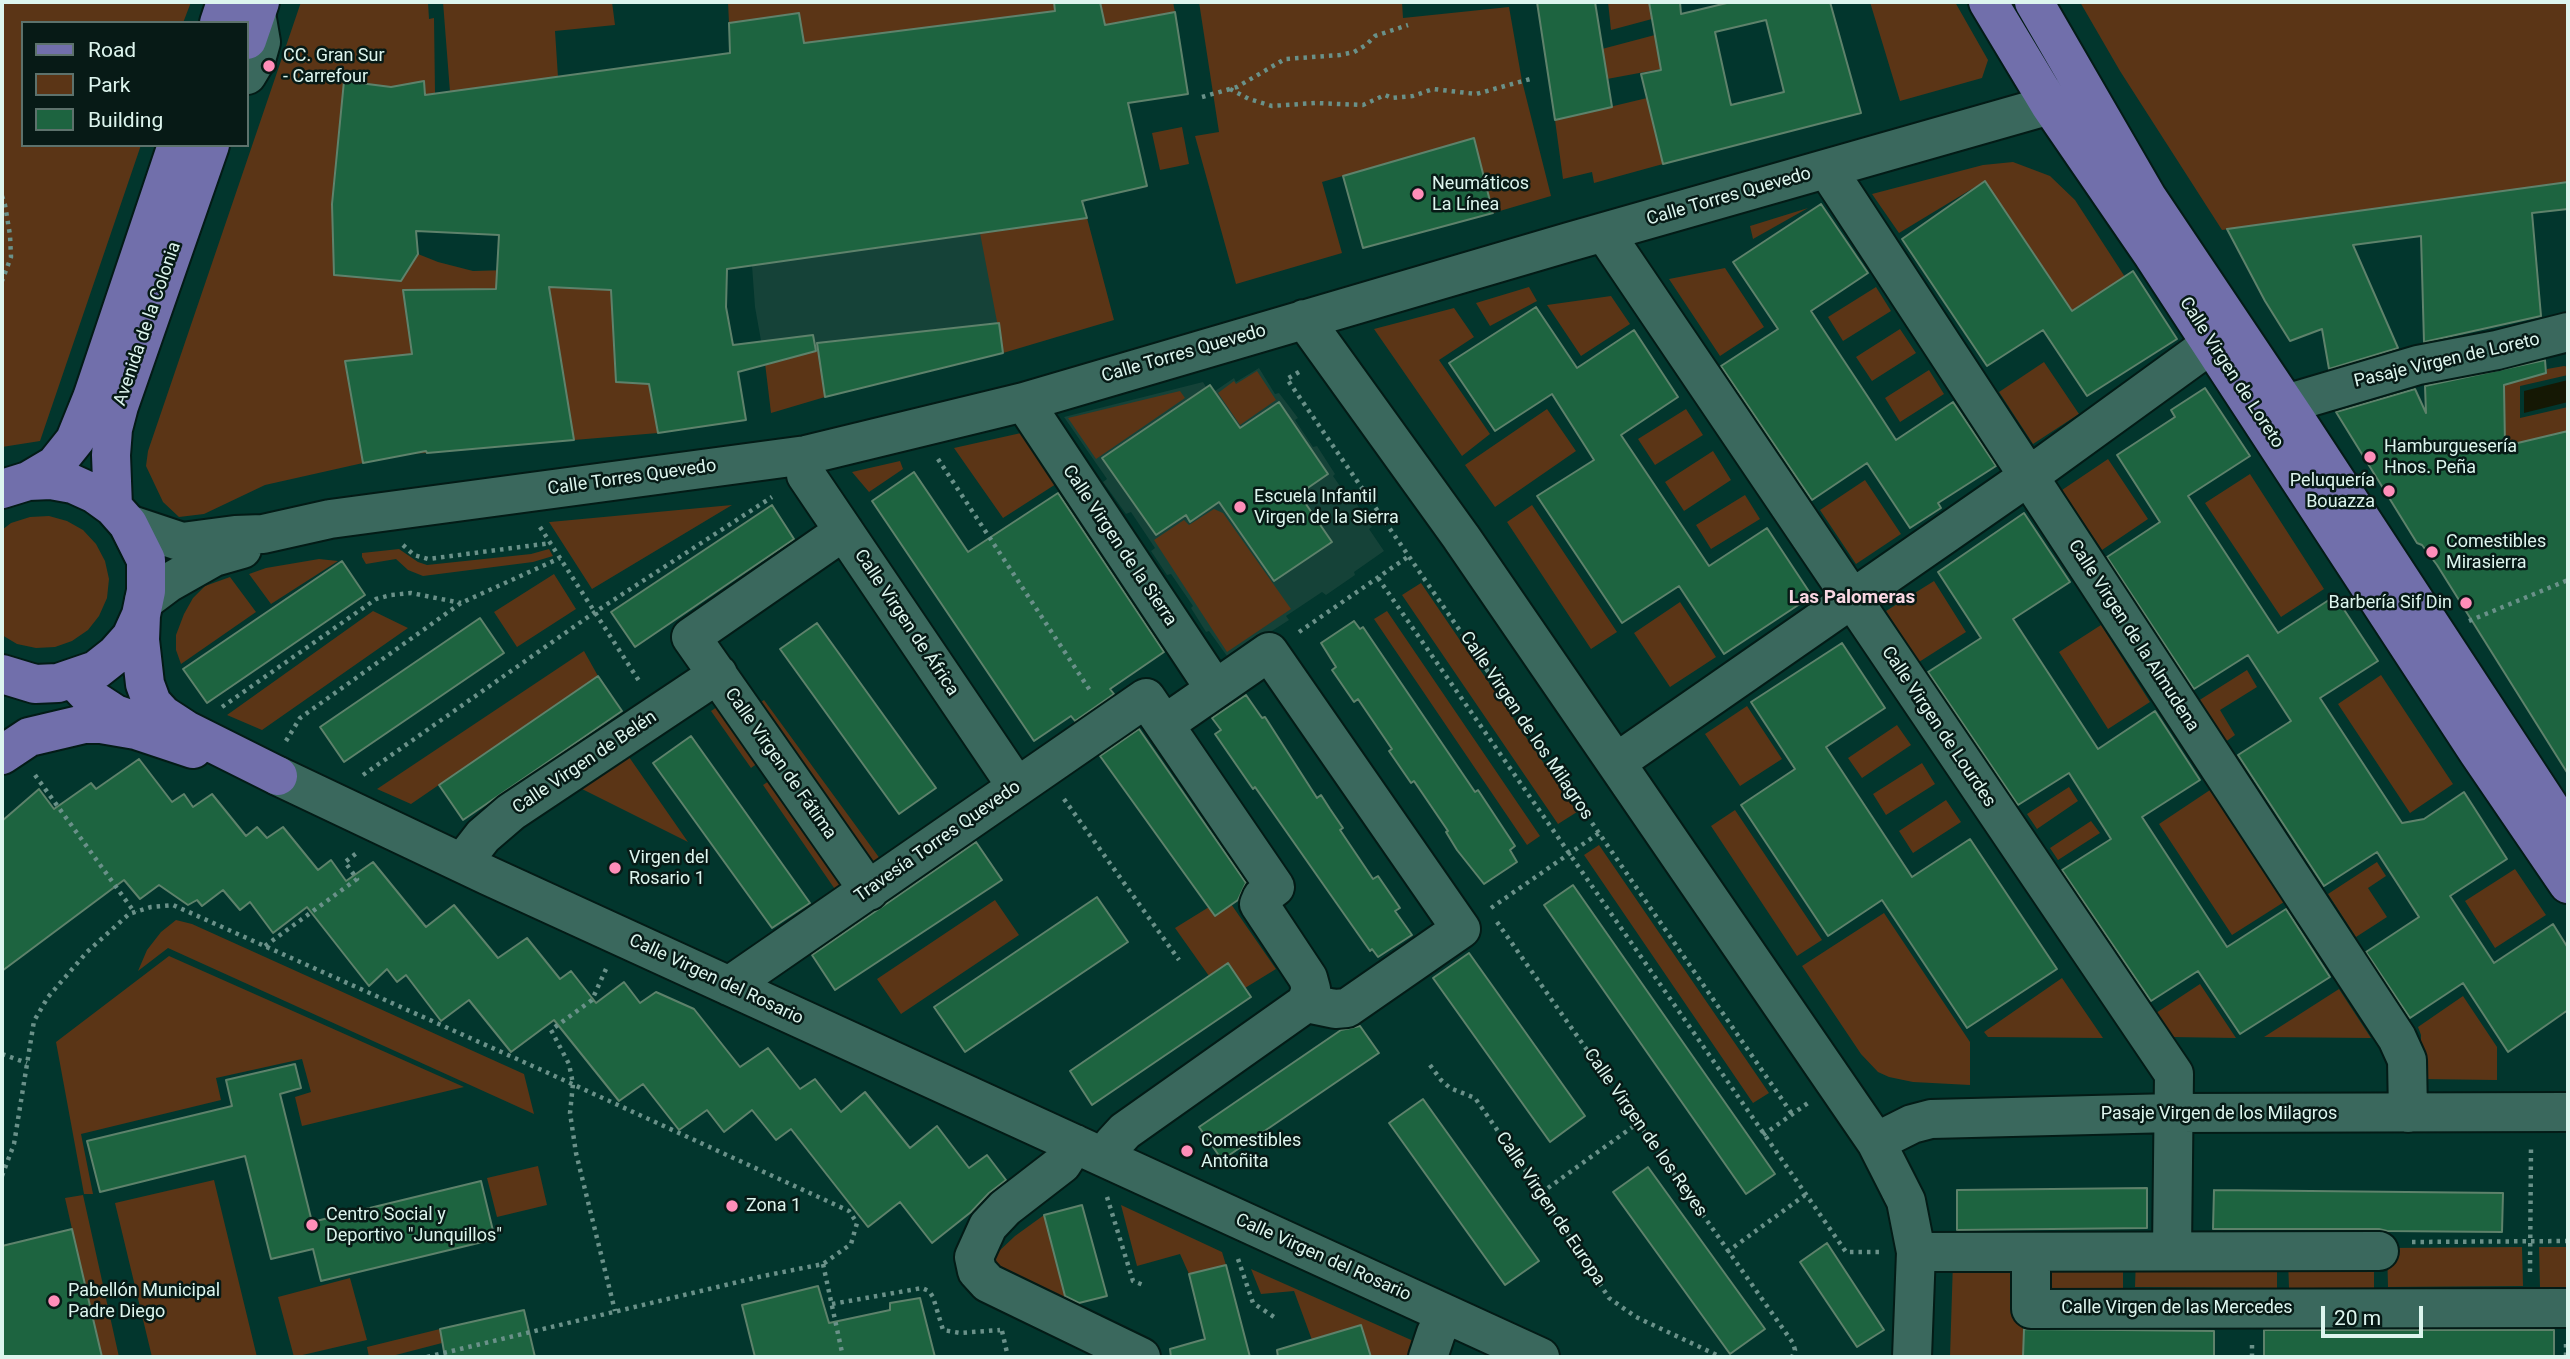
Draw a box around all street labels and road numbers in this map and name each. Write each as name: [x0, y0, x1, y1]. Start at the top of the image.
street label: Calle Torres Quevedo: [1644, 163, 1814, 231]
street label: Avenida de la Colonia: [110, 239, 186, 409]
street label: Calle Virgen de Loreto: [2174, 293, 2288, 453]
street label: Calle Torres Quevedo: [1099, 320, 1269, 388]
street label: Pasaje Virgen de Loreto: [2352, 329, 2542, 393]
street label: Calle Torres Quevedo: [546, 455, 718, 501]
street label: Calle Virgen de la Sierra: [1057, 462, 1181, 630]
street label: Calle Virgen de la Almudena: [2063, 536, 2203, 736]
street label: Calle Virgen de África: [849, 546, 963, 700]
street label: Calle Virgen de los Milagros: [1455, 628, 1597, 824]
street label: Calle Virgen de Lourdes: [1876, 643, 2000, 811]
street label: Calle Virgen de Fátima: [720, 684, 840, 844]
street label: Calle Virgen de Belén: [509, 707, 661, 819]
street label: Travesía Torres Quevedo: [851, 777, 1025, 907]
street label: Calle Virgen del Rosario: [625, 930, 807, 1030]
street label: Calle Virgen de los Reyes: [1579, 1045, 1711, 1221]
street label: Pasaje Virgen de los Milagros: [2101, 1103, 2337, 1125]
street label: Calle Virgen de Europa: [1491, 1128, 1609, 1290]
street label: Calle Virgen del Rosario: [1232, 1210, 1414, 1306]
street label: Calle Virgen de las Mercedes: [2061, 1297, 2293, 1319]

